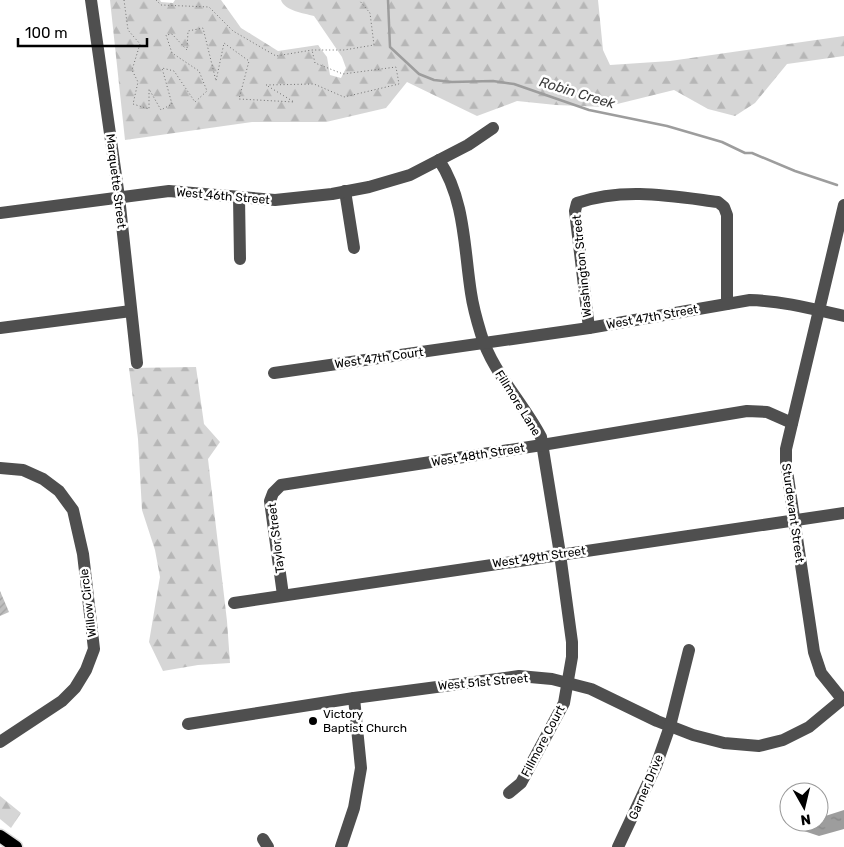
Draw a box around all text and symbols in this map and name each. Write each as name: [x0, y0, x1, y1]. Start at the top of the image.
scale bar: [18, 15, 146, 47]
text: 100 m: [25, 24, 67, 42]
water label: Robin Creek: [537, 73, 618, 113]
street label: Marquette Street: [103, 133, 129, 229]
street label: West 46th Street: [175, 185, 271, 207]
street label: Washington Street: [570, 214, 594, 318]
street label: West 47th Street: [605, 302, 699, 332]
street label: West 47th Court: [334, 345, 425, 371]
street label: Fillmore Lane: [492, 368, 544, 439]
street label: West 48th Street: [430, 441, 526, 469]
street label: Sturdevant Street: [779, 463, 807, 564]
street label: Taylor Street: [265, 502, 287, 574]
street label: West 49th Street: [492, 543, 587, 570]
street label: Willow Circle: [77, 568, 99, 638]
street label: West 51st Street: [437, 671, 529, 693]
street label: Fillmore Court: [518, 703, 568, 779]
place label: Victory Baptist Church: [323, 707, 407, 735]
marker: Victory Baptist Church: [307, 715, 319, 727]
street label: Garner Drive: [626, 752, 666, 822]
north arrow: [779, 782, 829, 832]
text: N: [800, 810, 812, 828]

